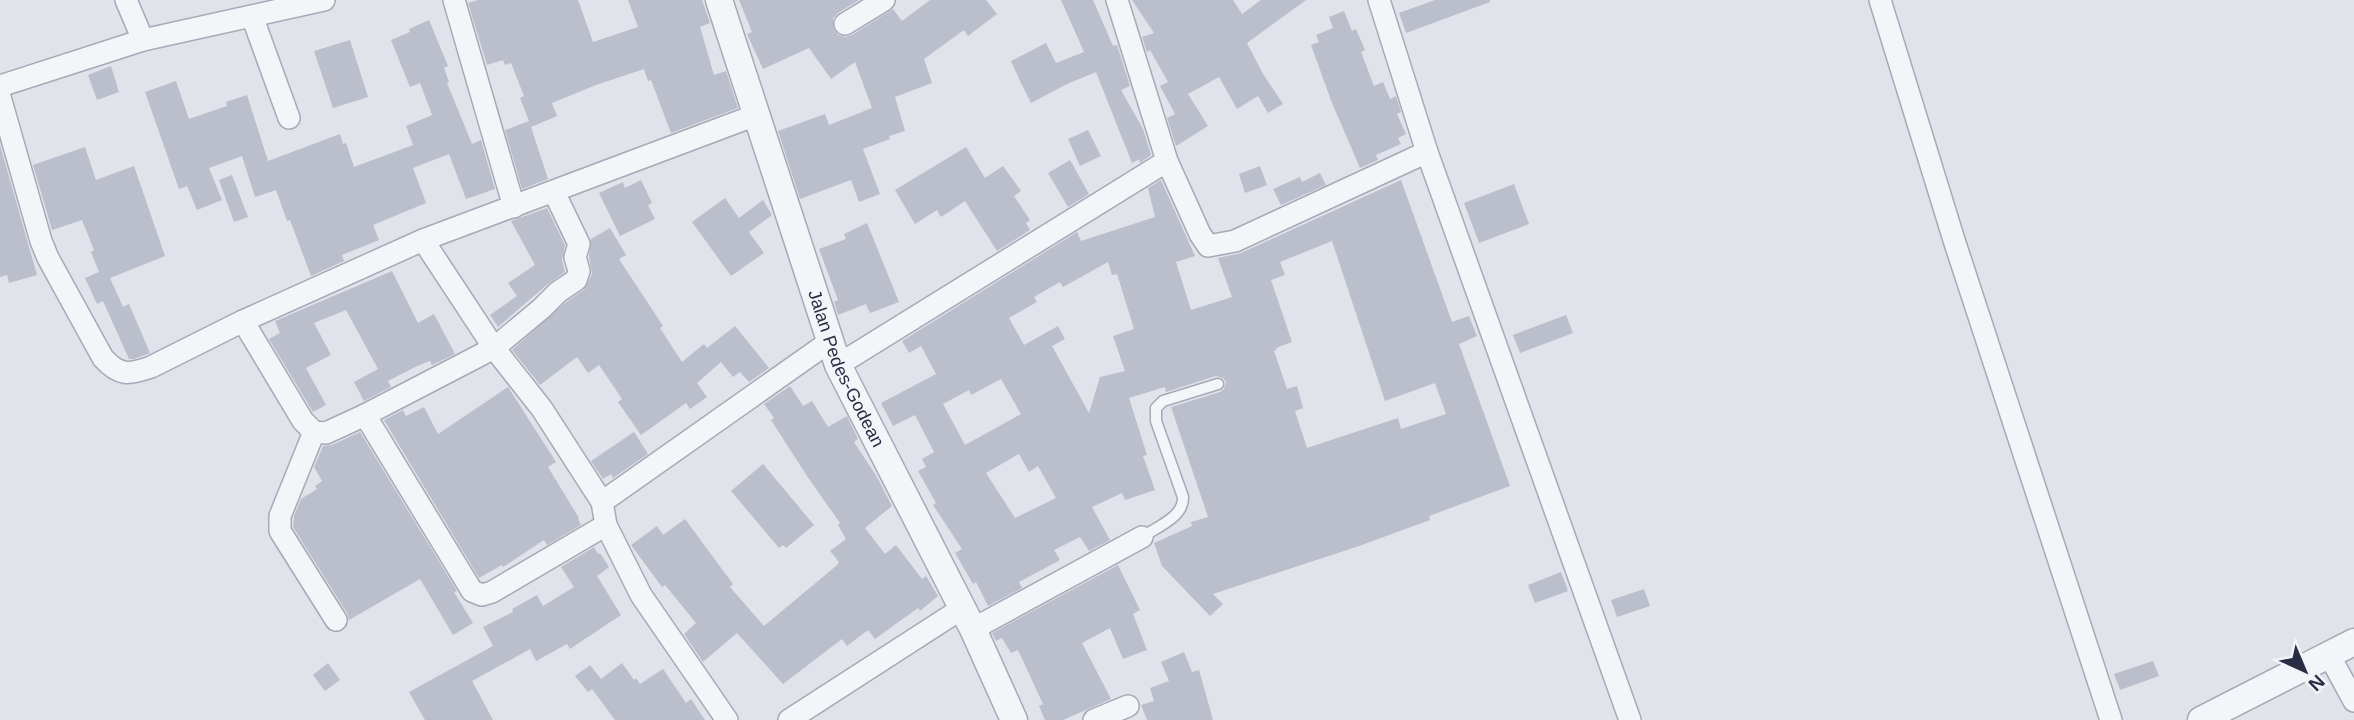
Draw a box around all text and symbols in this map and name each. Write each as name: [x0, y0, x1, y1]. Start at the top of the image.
street label: Jalan Pedes-Godean: [804, 287, 888, 450]
north arrow: [2270, 636, 2340, 706]
text: N: [2304, 671, 2329, 695]

